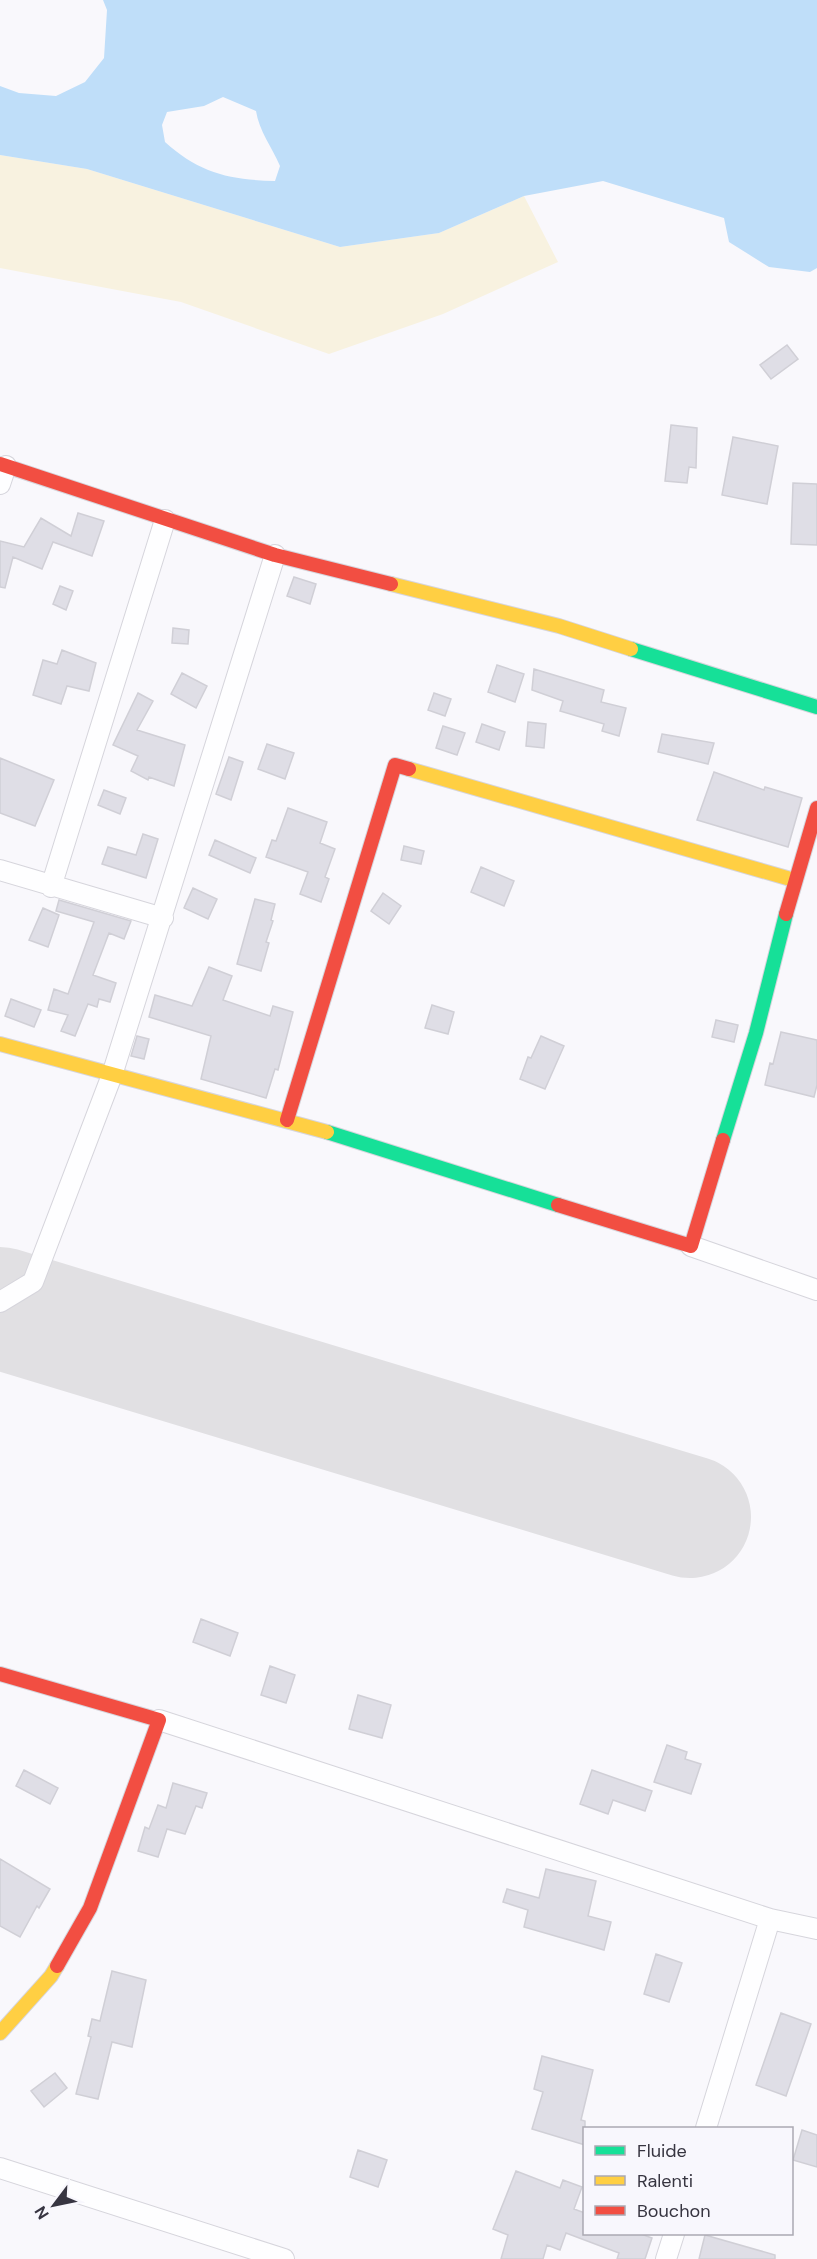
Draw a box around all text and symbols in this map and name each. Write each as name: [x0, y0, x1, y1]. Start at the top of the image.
legend: [583, 2127, 793, 2235]
text: Fluide: [637, 2139, 687, 2163]
text: Ralenti: [637, 2169, 693, 2193]
north arrow: [24, 2175, 84, 2235]
text: Bouchon: [637, 2199, 711, 2223]
text: N: [30, 2202, 54, 2223]

